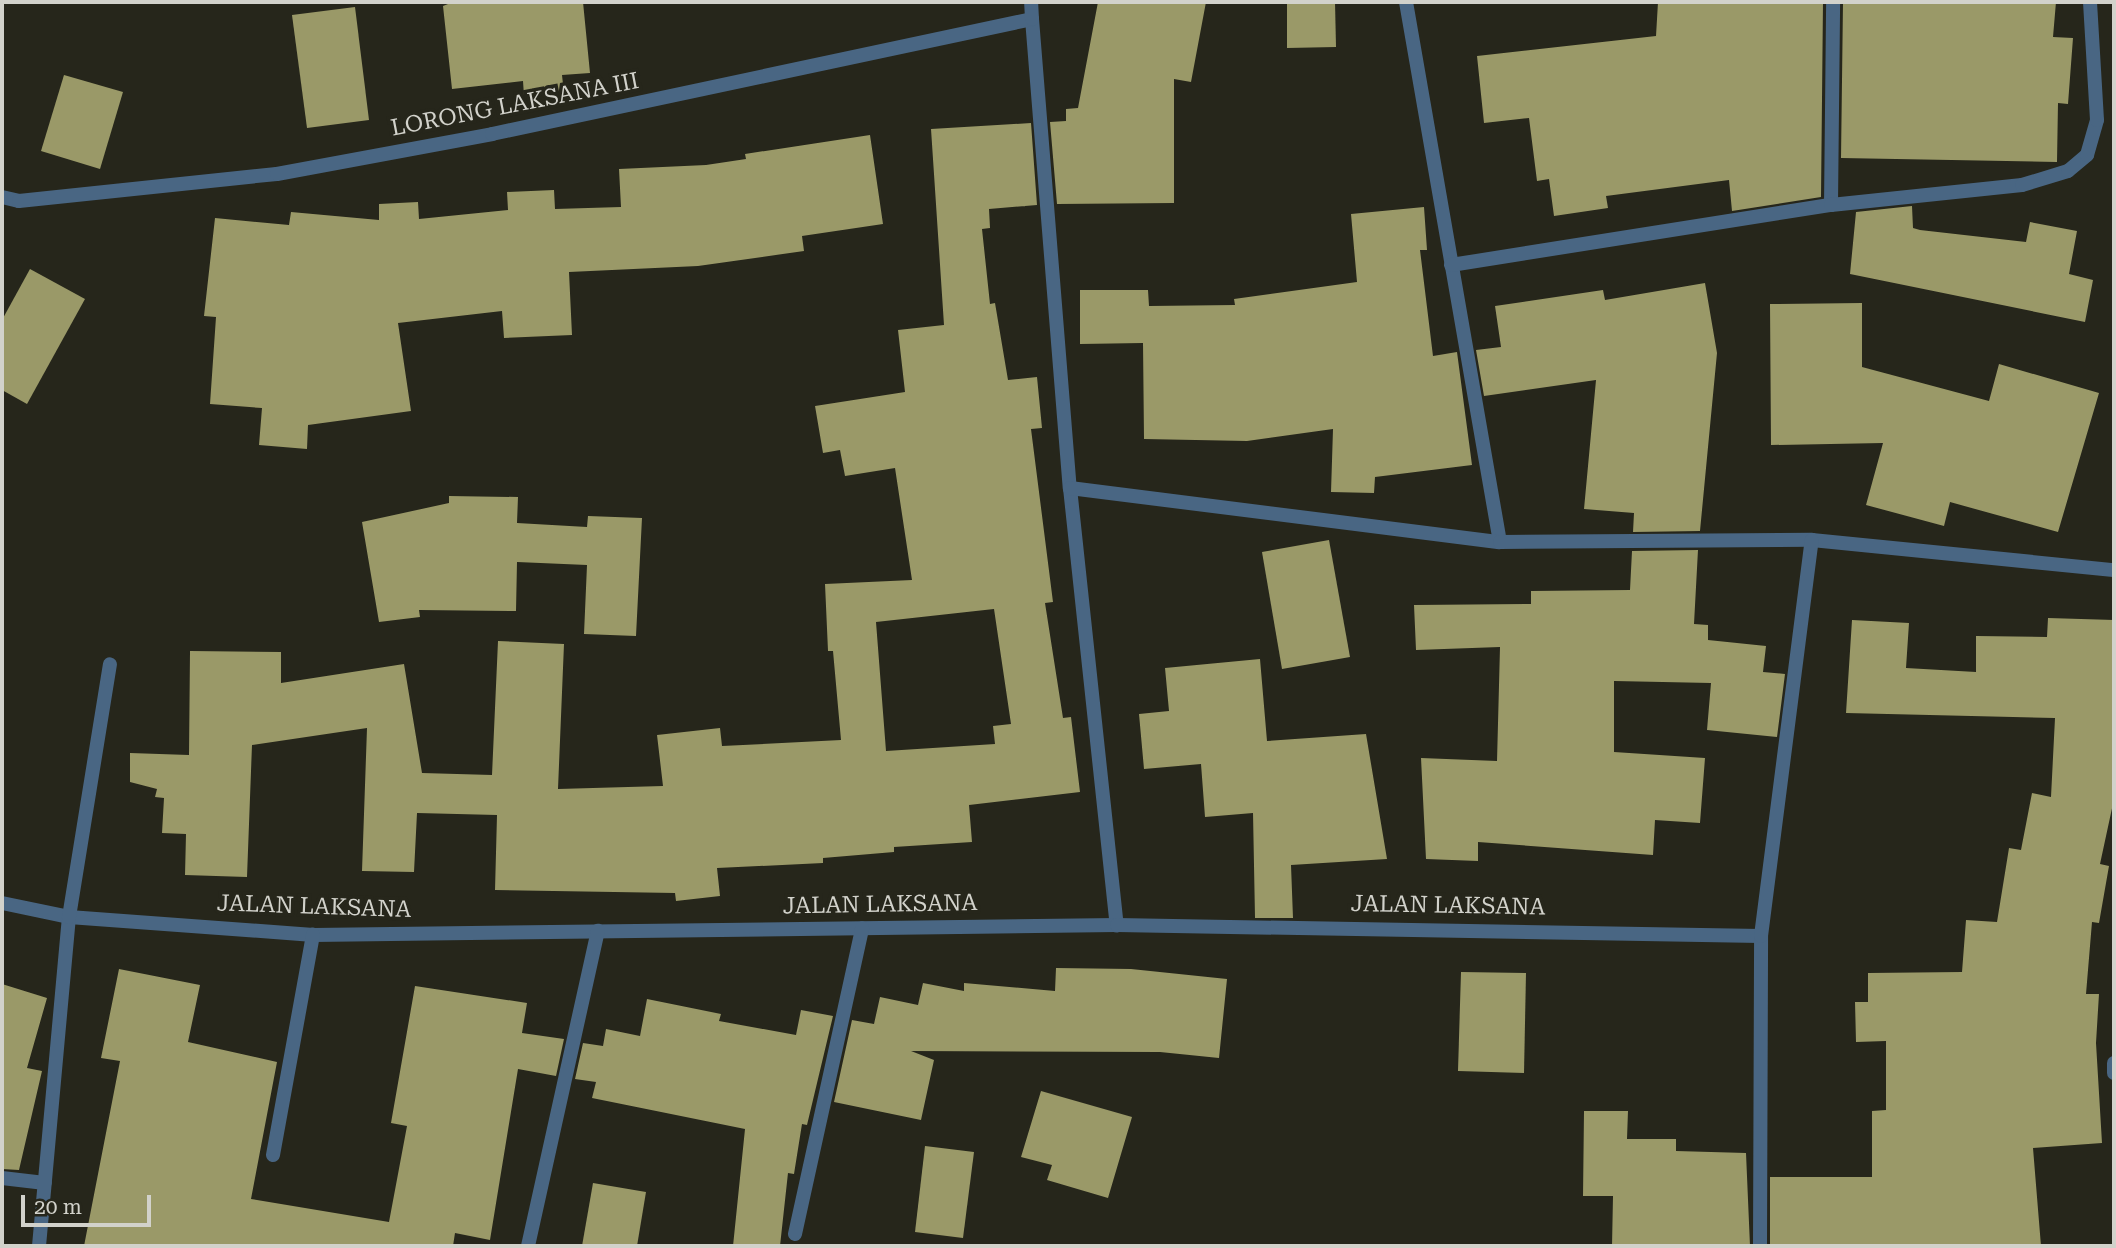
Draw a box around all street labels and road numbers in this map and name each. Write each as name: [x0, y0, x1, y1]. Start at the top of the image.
street label: LORONG LAKSANA III: [389, 67, 641, 143]
street label: JALAN LAKSANA: [216, 890, 412, 924]
street label: JALAN LAKSANA: [782, 890, 978, 920]
street label: JALAN LAKSANA: [1350, 891, 1546, 921]

